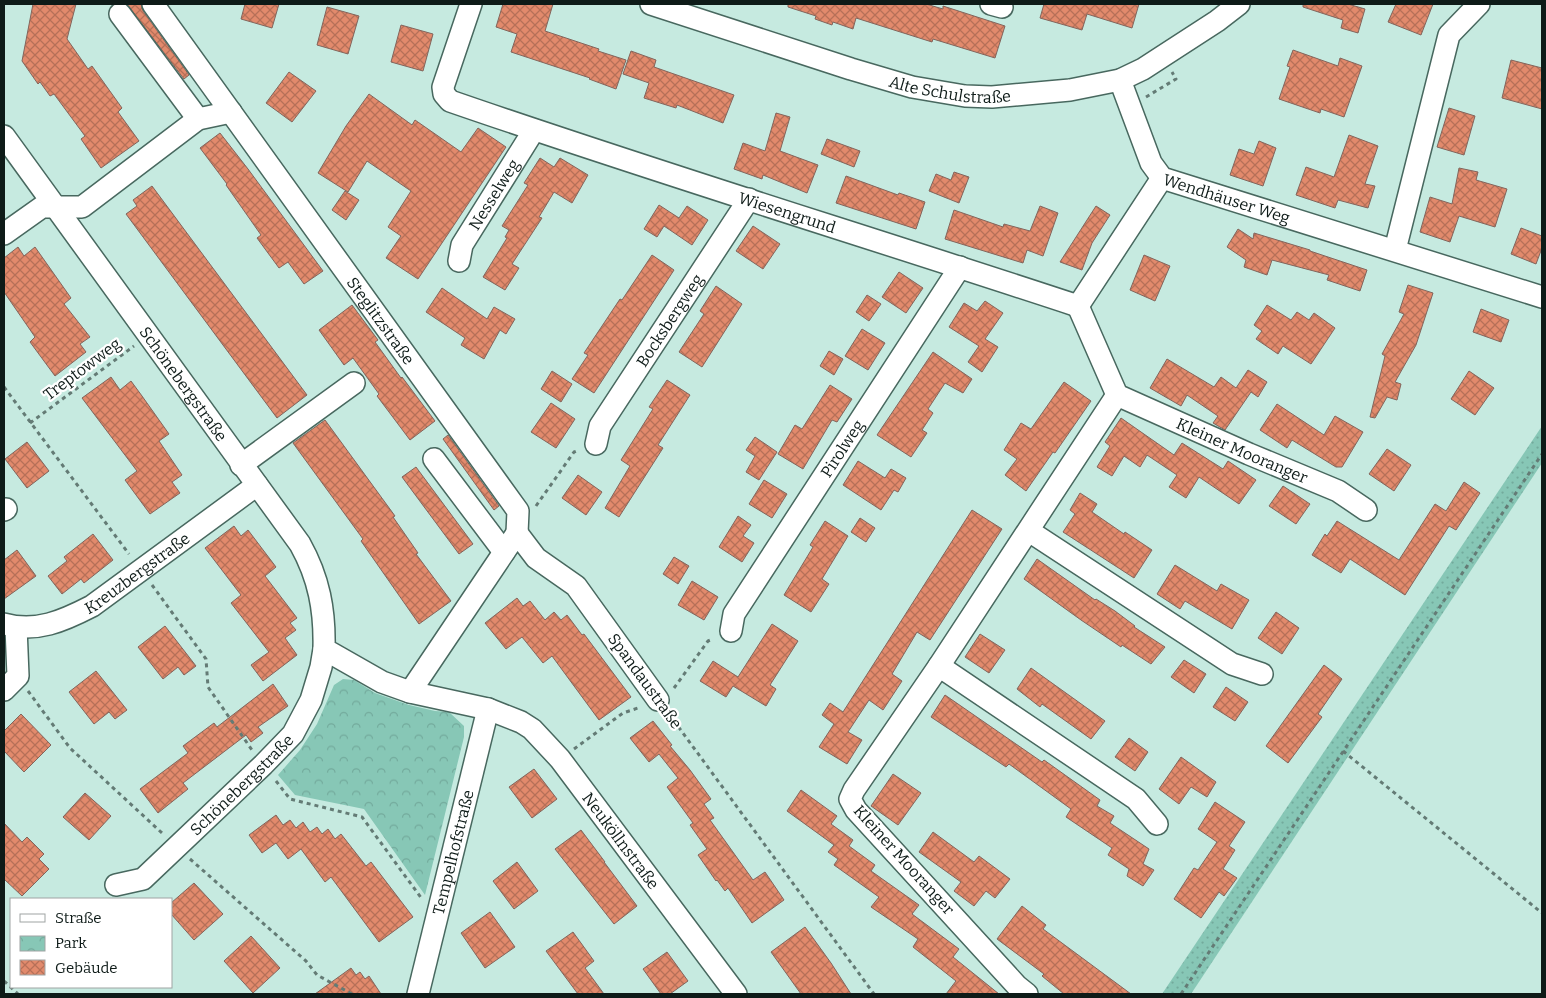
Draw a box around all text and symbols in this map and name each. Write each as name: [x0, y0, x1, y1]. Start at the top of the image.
street label: Alte Schulstraße: [887, 71, 1012, 106]
street label: Nesselweg: [464, 155, 523, 233]
street label: Wendhäuser Weg: [1161, 169, 1293, 227]
street label: Wiesengrund: [736, 188, 839, 237]
street label: Bocksbergweg: [632, 270, 707, 370]
street label: Steglitzstraße: [343, 273, 419, 368]
street label: Schönebergstraße: [136, 323, 232, 445]
street label: Treptowweg: [40, 334, 124, 404]
street label: Kleiner Mooranger: [1174, 413, 1311, 487]
street label: Pirolweg: [816, 416, 868, 481]
street label: Kreuzbergstraße: [81, 528, 193, 618]
street label: Spandaustraße: [604, 630, 686, 732]
street label: Schönebergstraße: [186, 730, 297, 839]
street label: Tempelhofstraße: [428, 788, 477, 917]
street label: Neuköllnstraße: [579, 789, 664, 893]
street label: Kleiner Mooranger: [850, 801, 958, 919]
legend: [10, 898, 172, 988]
text: Straße: [55, 909, 101, 927]
text: Park: [55, 934, 87, 952]
text: Gebäude: [55, 959, 118, 977]

